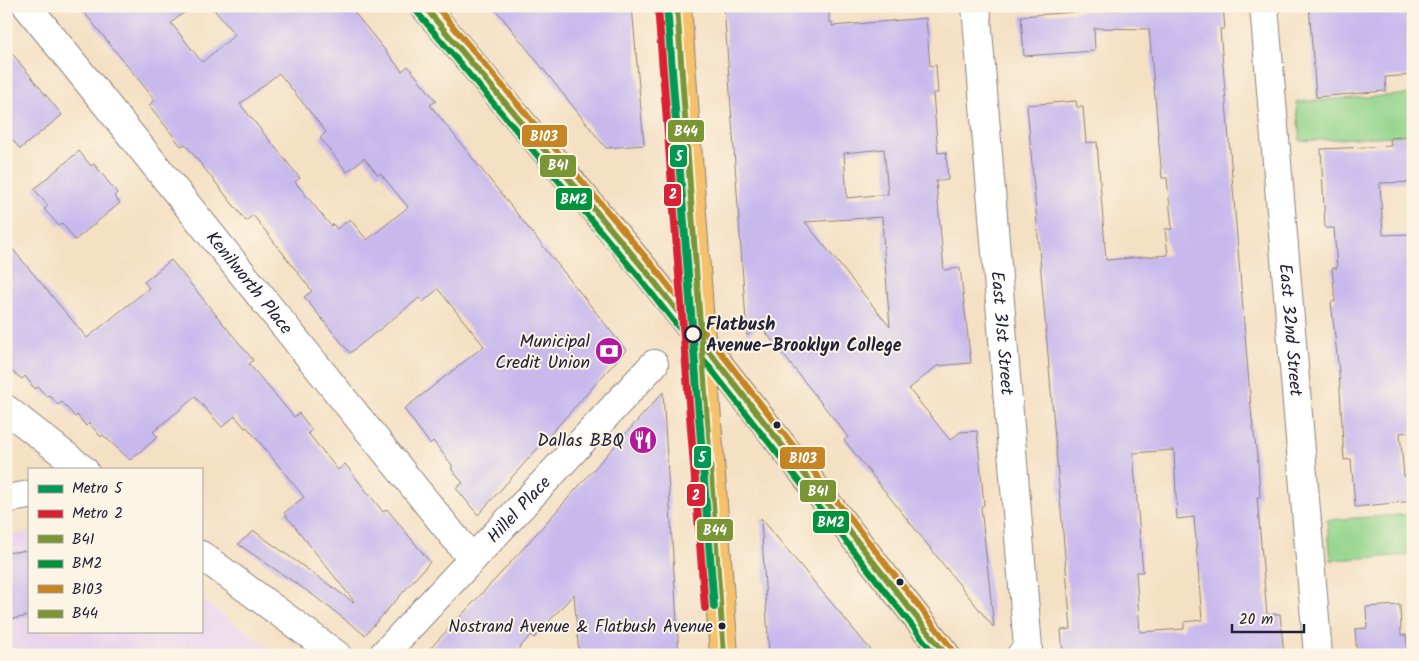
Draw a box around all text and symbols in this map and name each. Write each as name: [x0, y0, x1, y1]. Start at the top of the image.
line badge: B44: [667, 119, 705, 143]
text: B44: [674, 121, 698, 143]
line badge: B103: [521, 124, 568, 148]
text: B103: [530, 126, 558, 148]
line badge: 5: [669, 144, 688, 168]
text: 5: [674, 146, 684, 168]
line badge: B41: [539, 154, 577, 178]
text: B41: [548, 155, 569, 177]
line badge: 2: [663, 183, 682, 207]
text: 2: [669, 184, 677, 206]
line badge: BM2: [555, 187, 593, 211]
text: BM2: [560, 189, 588, 211]
street label: Kenilworth Place: [198, 225, 299, 342]
street label: East 32nd Street: [1269, 262, 1310, 399]
street label: East 31st Street: [982, 270, 1021, 397]
place label: Flatbush Avenue–Brooklyn College: [706, 311, 902, 361]
marker: Flatbush Avenue–Brooklyn College: [684, 325, 702, 343]
place label: Municipal Credit Union: [495, 328, 591, 378]
bank icon: Municipal Credit Union: [594, 336, 624, 366]
unlabelled marker: [772, 420, 782, 430]
restaurant icon: Dallas BBQ: [628, 425, 658, 455]
place label: Dallas BBQ: [537, 427, 624, 456]
line badge: 5: [693, 445, 712, 469]
line badge: B103: [779, 446, 826, 470]
text: 5: [697, 447, 707, 469]
text: B103: [789, 448, 817, 470]
legend: [28, 468, 202, 634]
street label: Hillel Place: [481, 470, 559, 551]
text: Metro 5: [72, 477, 123, 501]
line badge: B41: [799, 479, 837, 503]
text: B41: [808, 481, 829, 503]
line badge: 2: [686, 483, 706, 507]
text: 2: [692, 485, 700, 507]
text: Metro 2: [72, 502, 123, 526]
line badge: BM2: [812, 510, 850, 534]
text: BM2: [817, 512, 845, 534]
line badge: B44: [696, 518, 734, 542]
text: B44: [703, 520, 727, 542]
text: B41: [72, 528, 95, 552]
text: BM2: [72, 552, 102, 576]
unlabelled marker: [895, 577, 905, 587]
text: B103: [72, 578, 103, 602]
scale bar: [1232, 601, 1304, 633]
text: B44: [72, 602, 98, 626]
text: 20 m: [1239, 608, 1273, 632]
place label: Nostrand Avenue & Flatbush Avenue: [448, 614, 713, 641]
marker: Nostrand Avenue & Flatbush Avenue: [717, 621, 727, 631]

